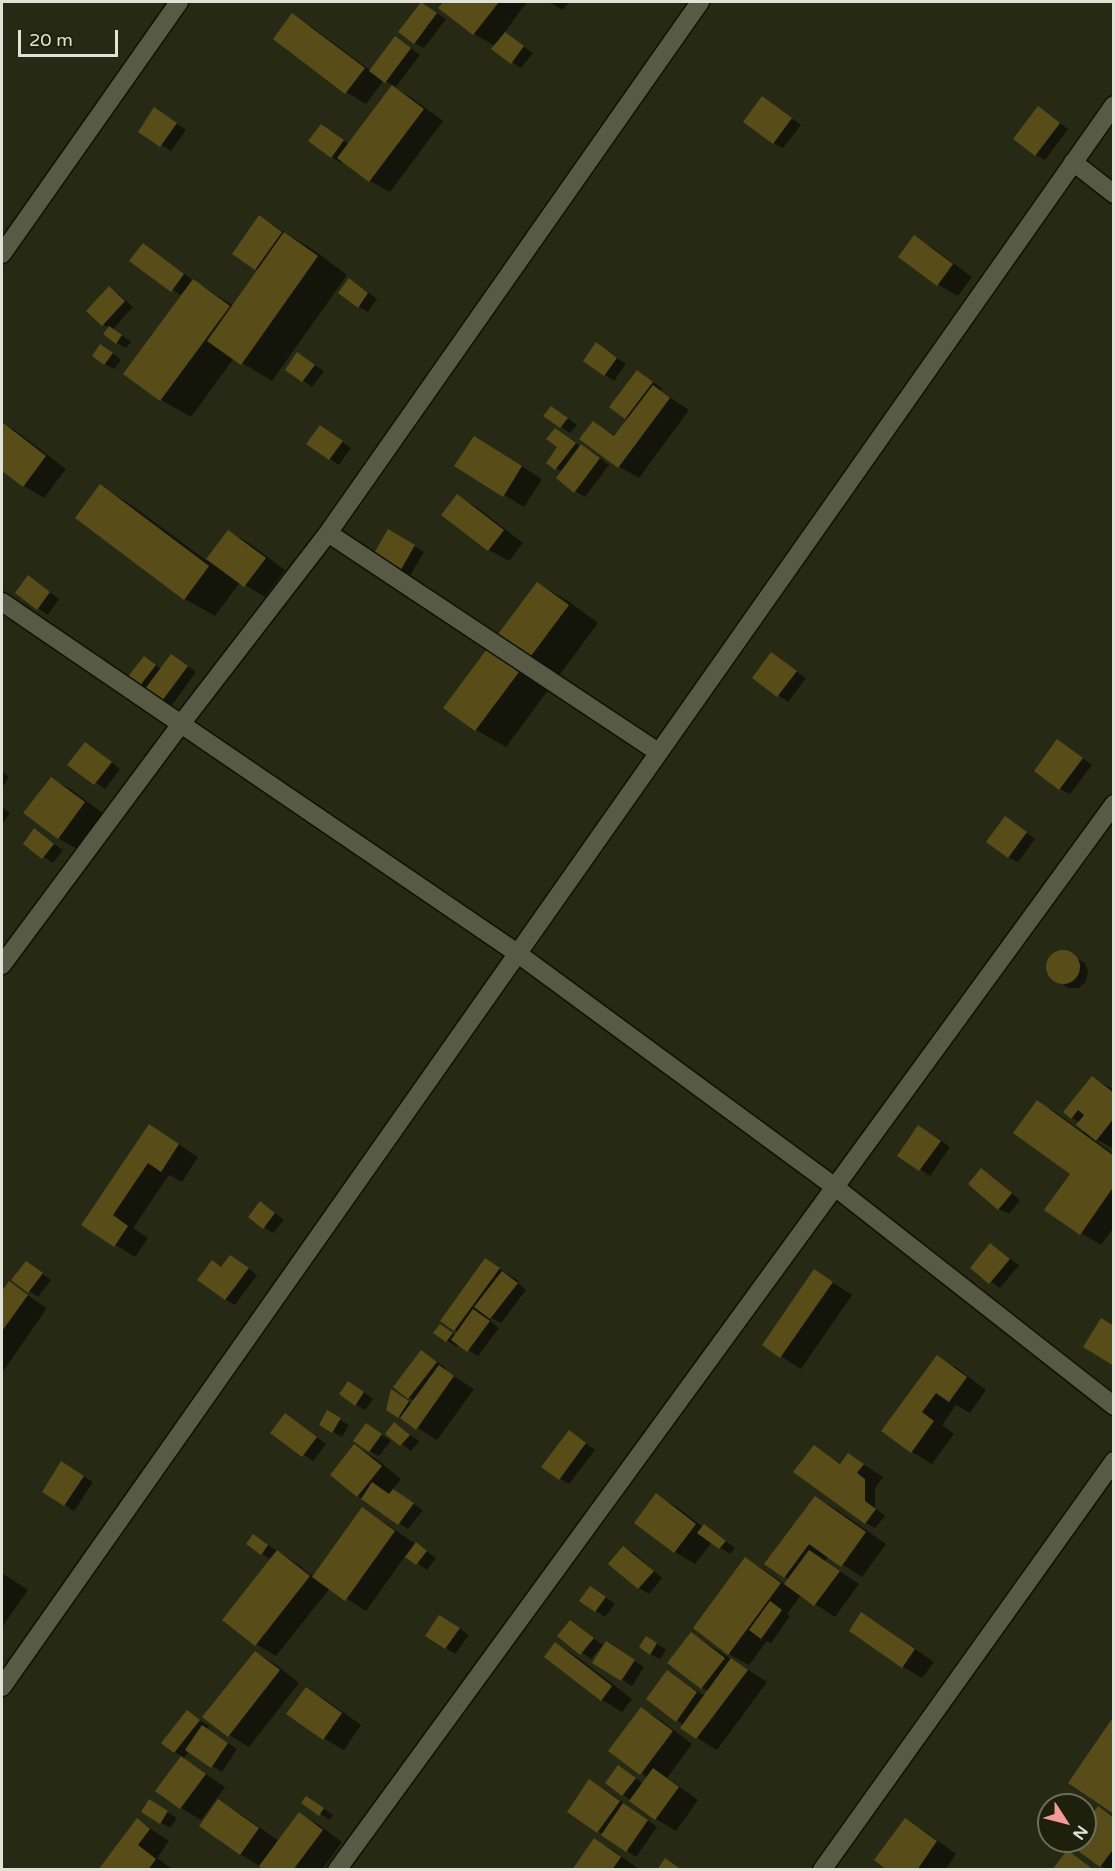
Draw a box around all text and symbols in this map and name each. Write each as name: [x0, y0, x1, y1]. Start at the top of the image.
scale bar: [21, 18, 122, 56]
text: 20 m: [29, 29, 73, 51]
north arrow: [1037, 1793, 1097, 1853]
text: N: [1068, 1821, 1092, 1843]

